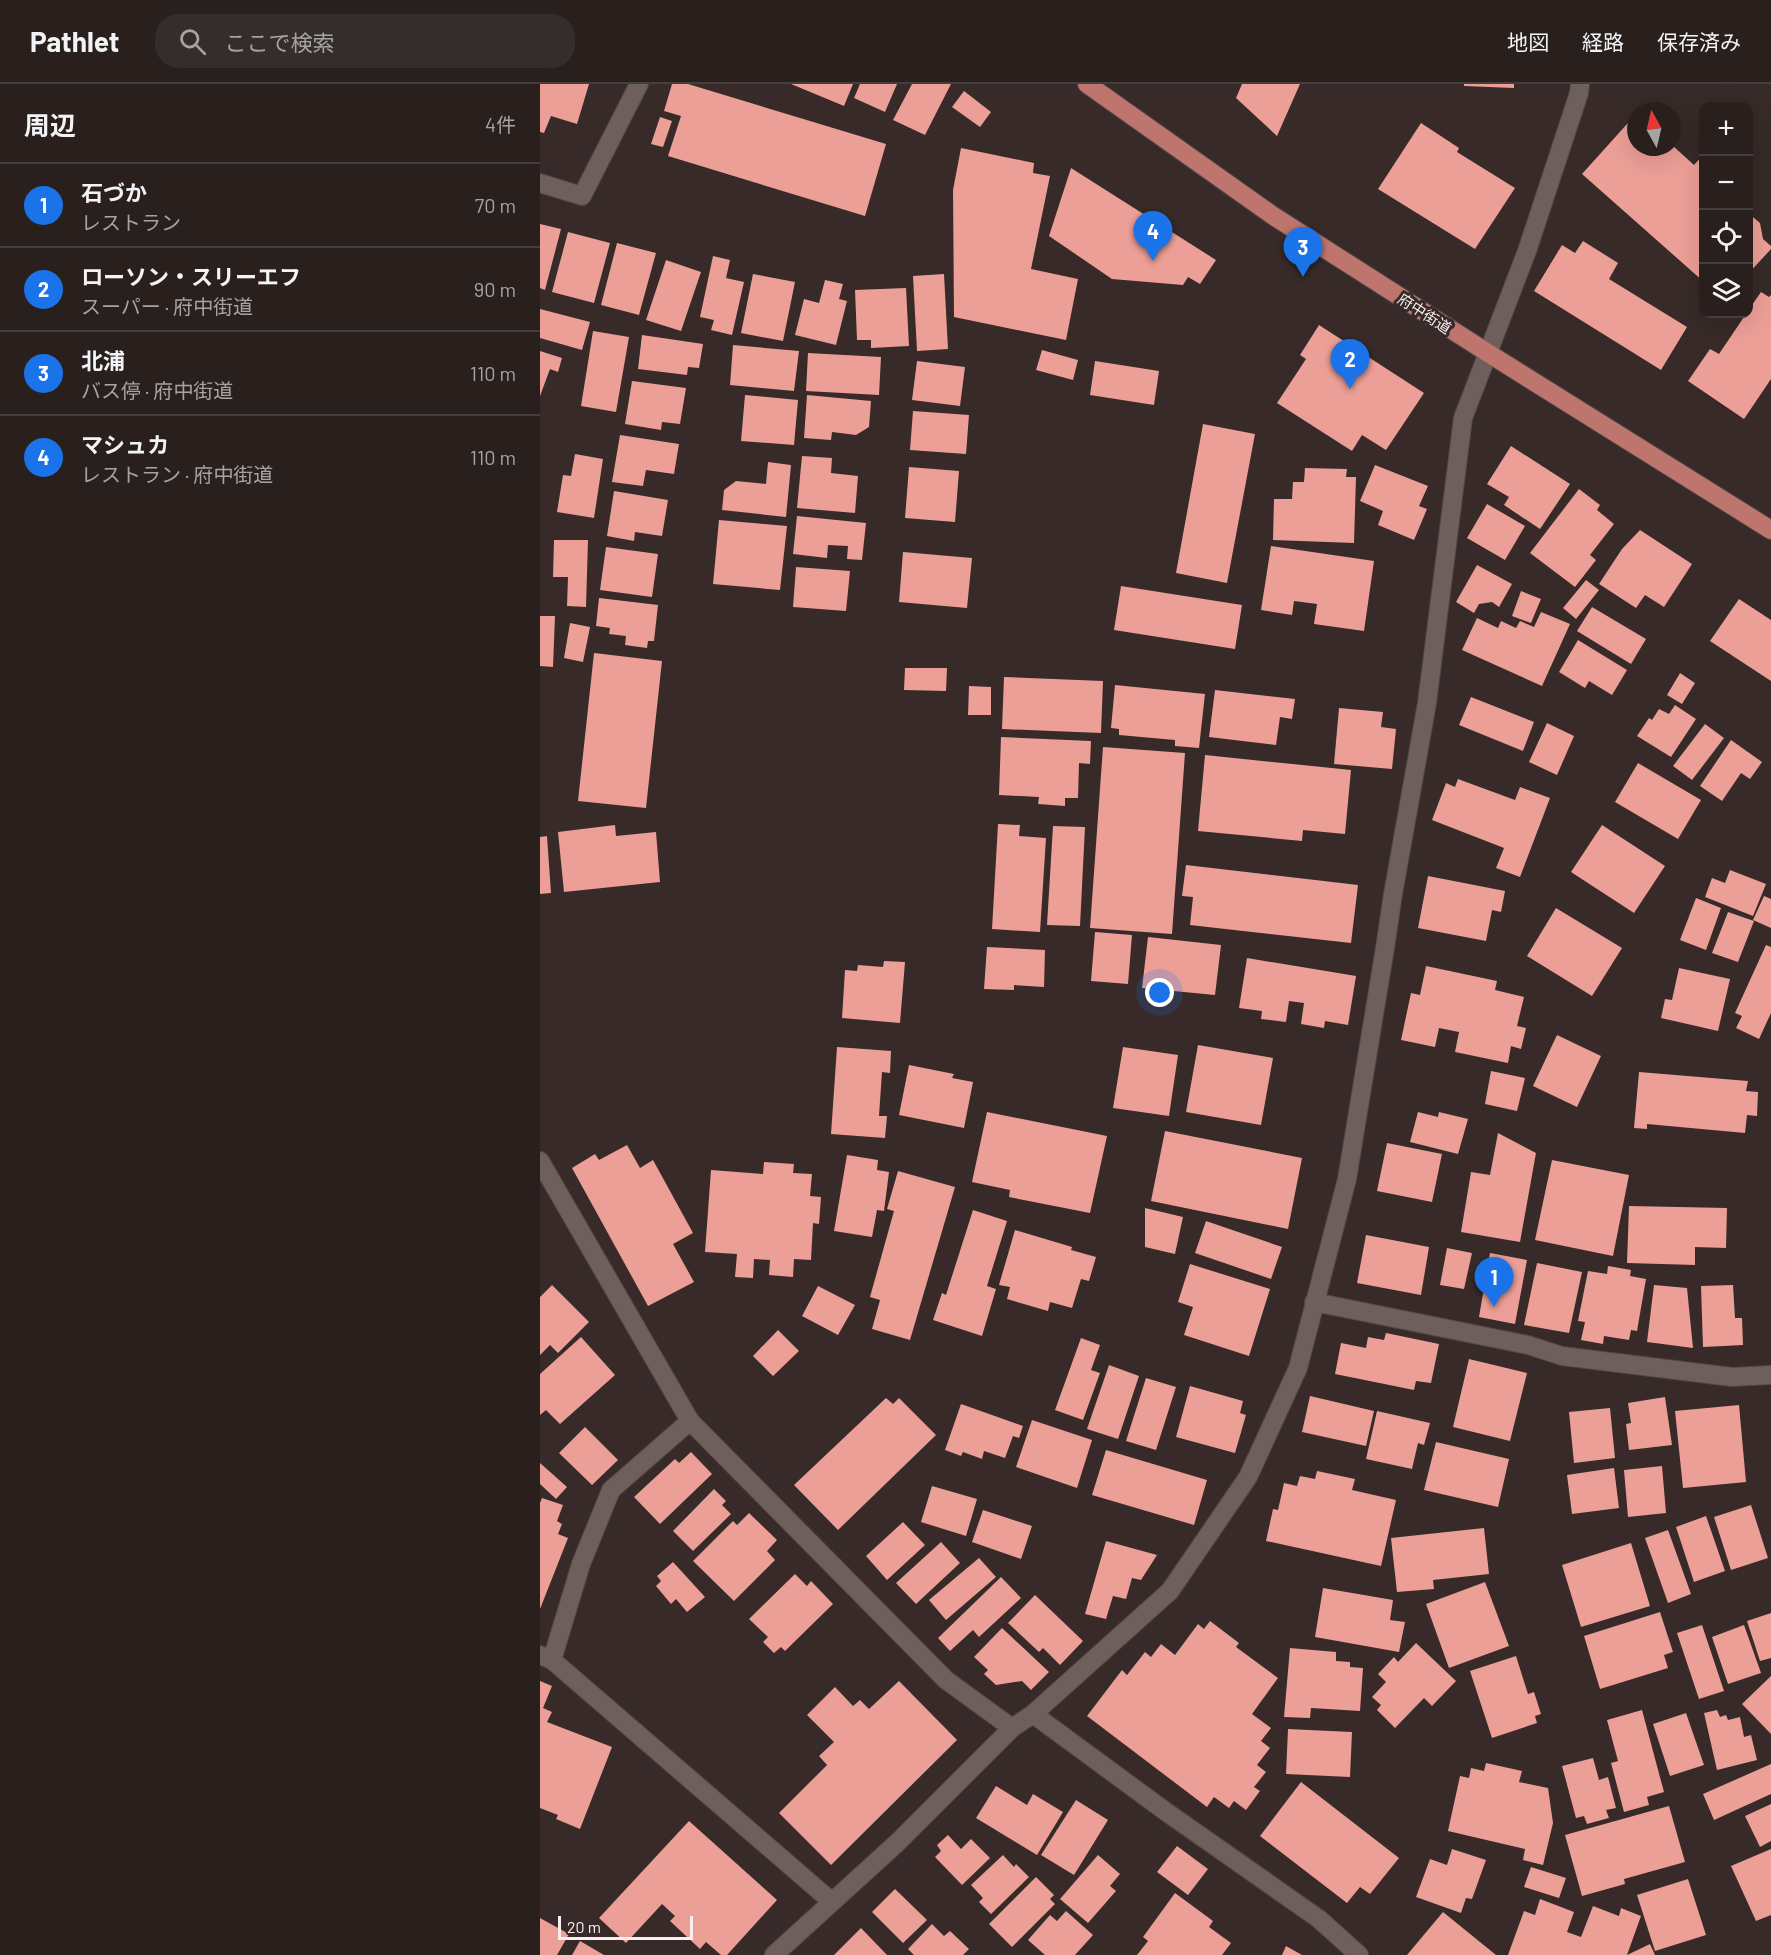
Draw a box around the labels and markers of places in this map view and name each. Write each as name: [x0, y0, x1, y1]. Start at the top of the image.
pin: 4: [1134, 212, 1172, 261]
pin: 3: [1284, 228, 1323, 277]
pin: 2: [1330, 340, 1370, 389]
pin: 1: [1474, 1258, 1514, 1307]

